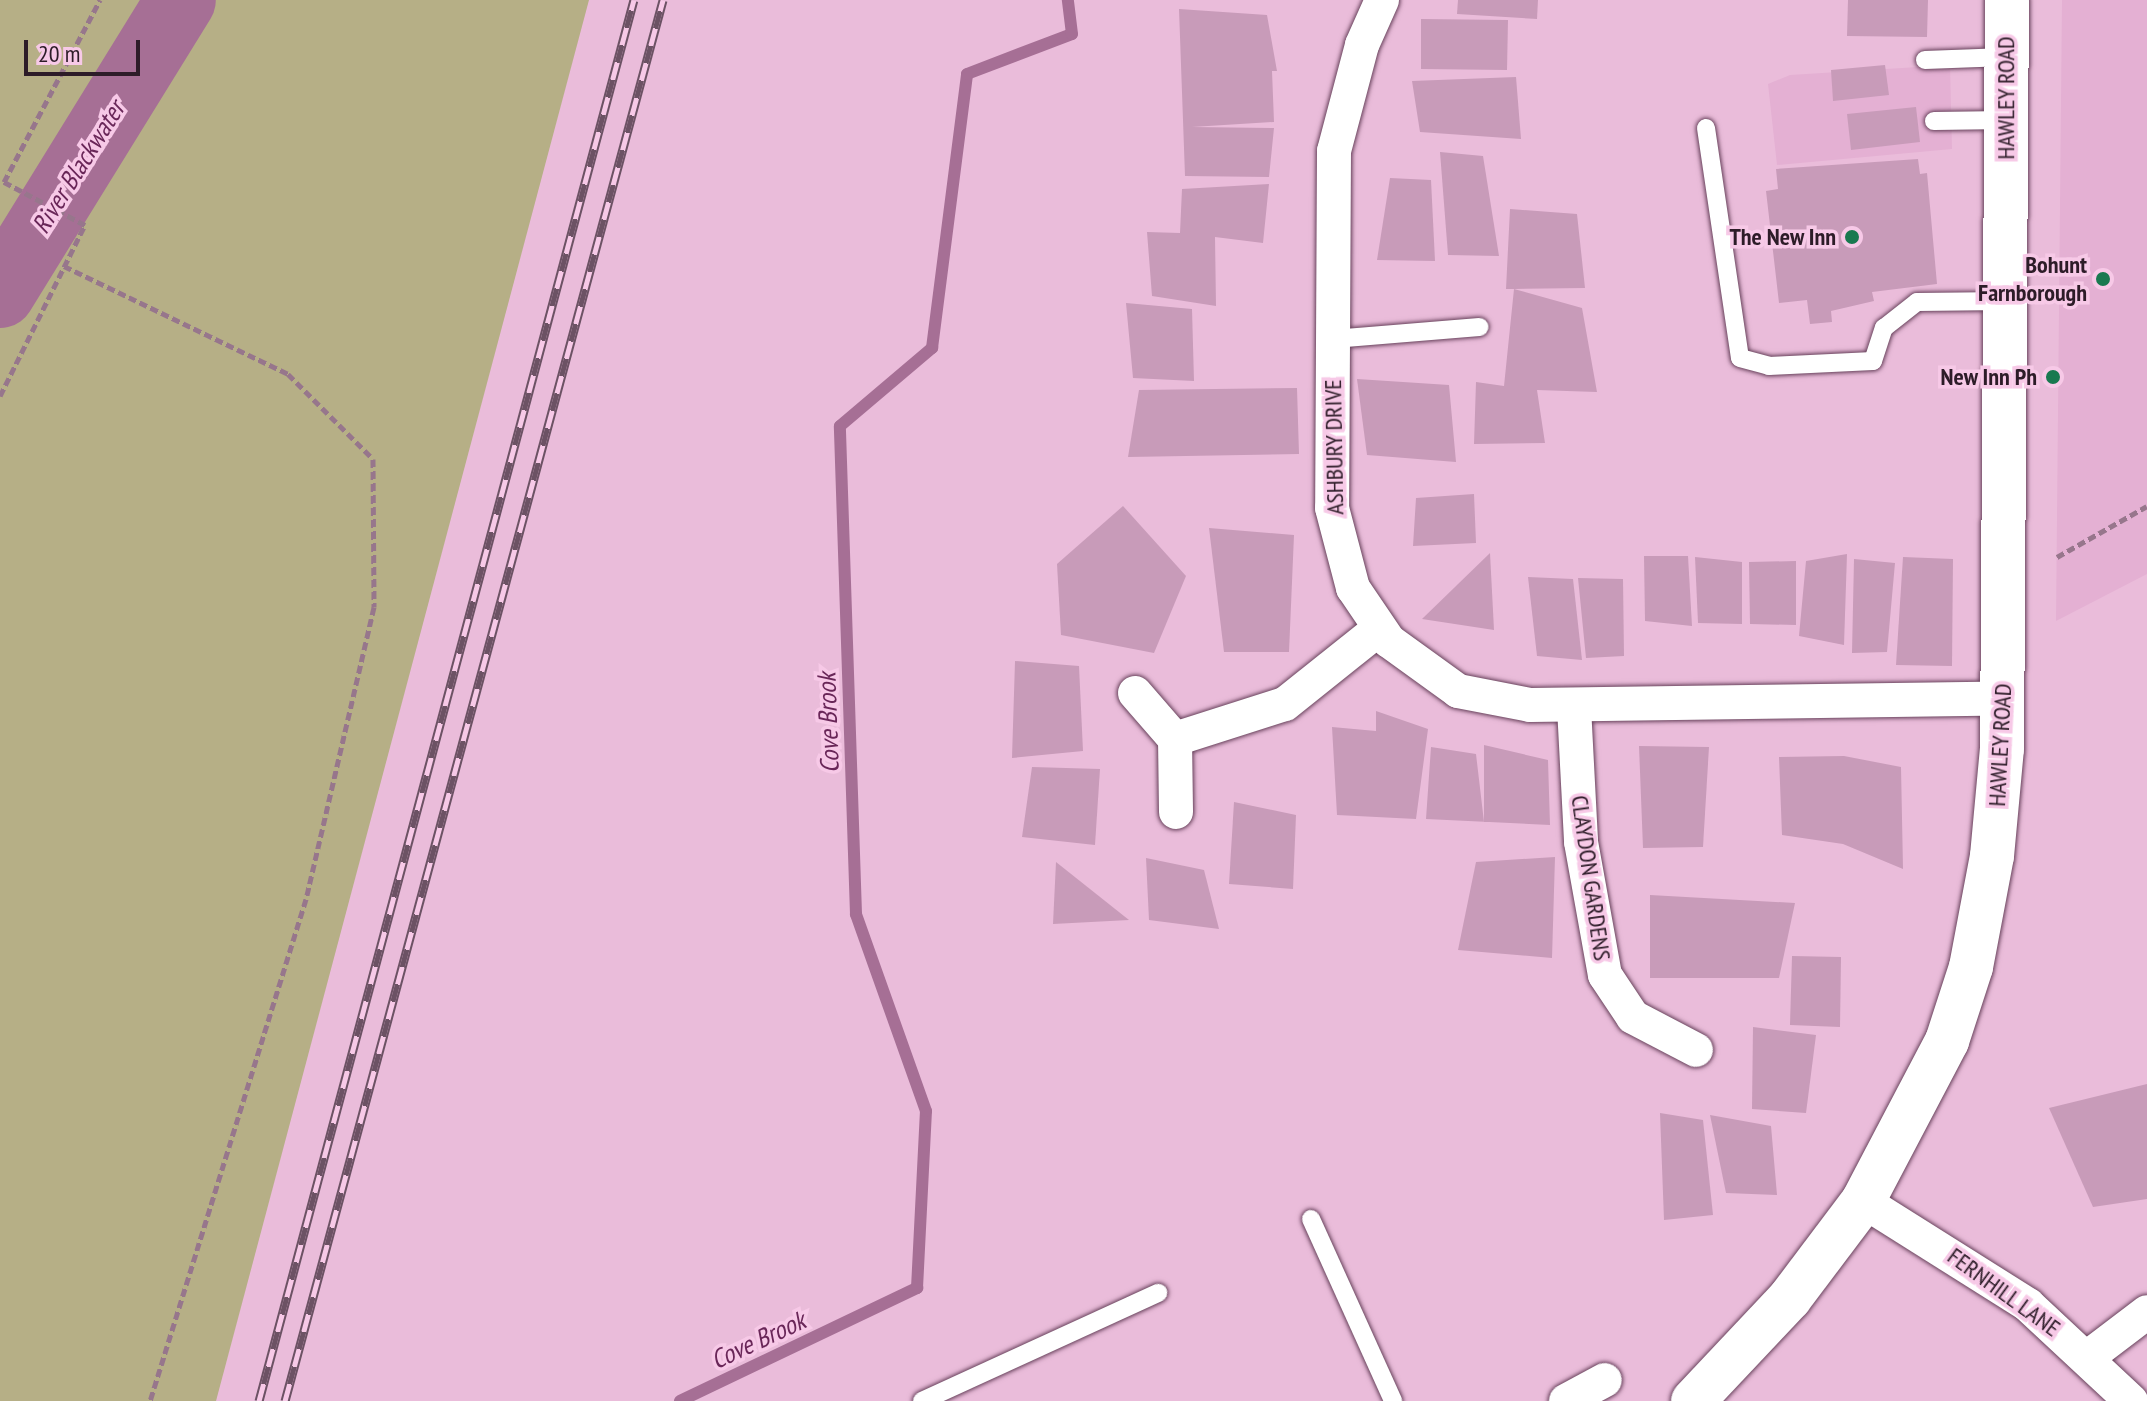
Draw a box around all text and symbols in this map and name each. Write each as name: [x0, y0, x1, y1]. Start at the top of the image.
scale bar: [28, 24, 144, 74]
street label: HAWLEY ROAD: [1992, 36, 2020, 160]
text: 20 m: [38, 38, 80, 69]
water label: River Blackwater: [25, 95, 131, 239]
place label: The New Inn: [1729, 223, 1836, 251]
marker: The New Inn: [1843, 228, 1861, 246]
place label: Bohunt Farnborough: [1978, 251, 2087, 307]
marker: Bohunt Farnborough: [2094, 270, 2112, 288]
place label: New Inn Ph: [1940, 363, 2037, 391]
marker: New Inn Ph: [2044, 368, 2062, 386]
street label: ASHBURY DRIVE: [1318, 379, 1350, 515]
water label: Cove Brook: [811, 672, 845, 774]
street label: HAWLEY ROAD: [1982, 683, 2018, 807]
street label: CLAYDON GARDENS: [1565, 794, 1617, 962]
street label: FERNHILL LANE: [1942, 1241, 2066, 1343]
water label: Cove Brook: [706, 1305, 810, 1375]

